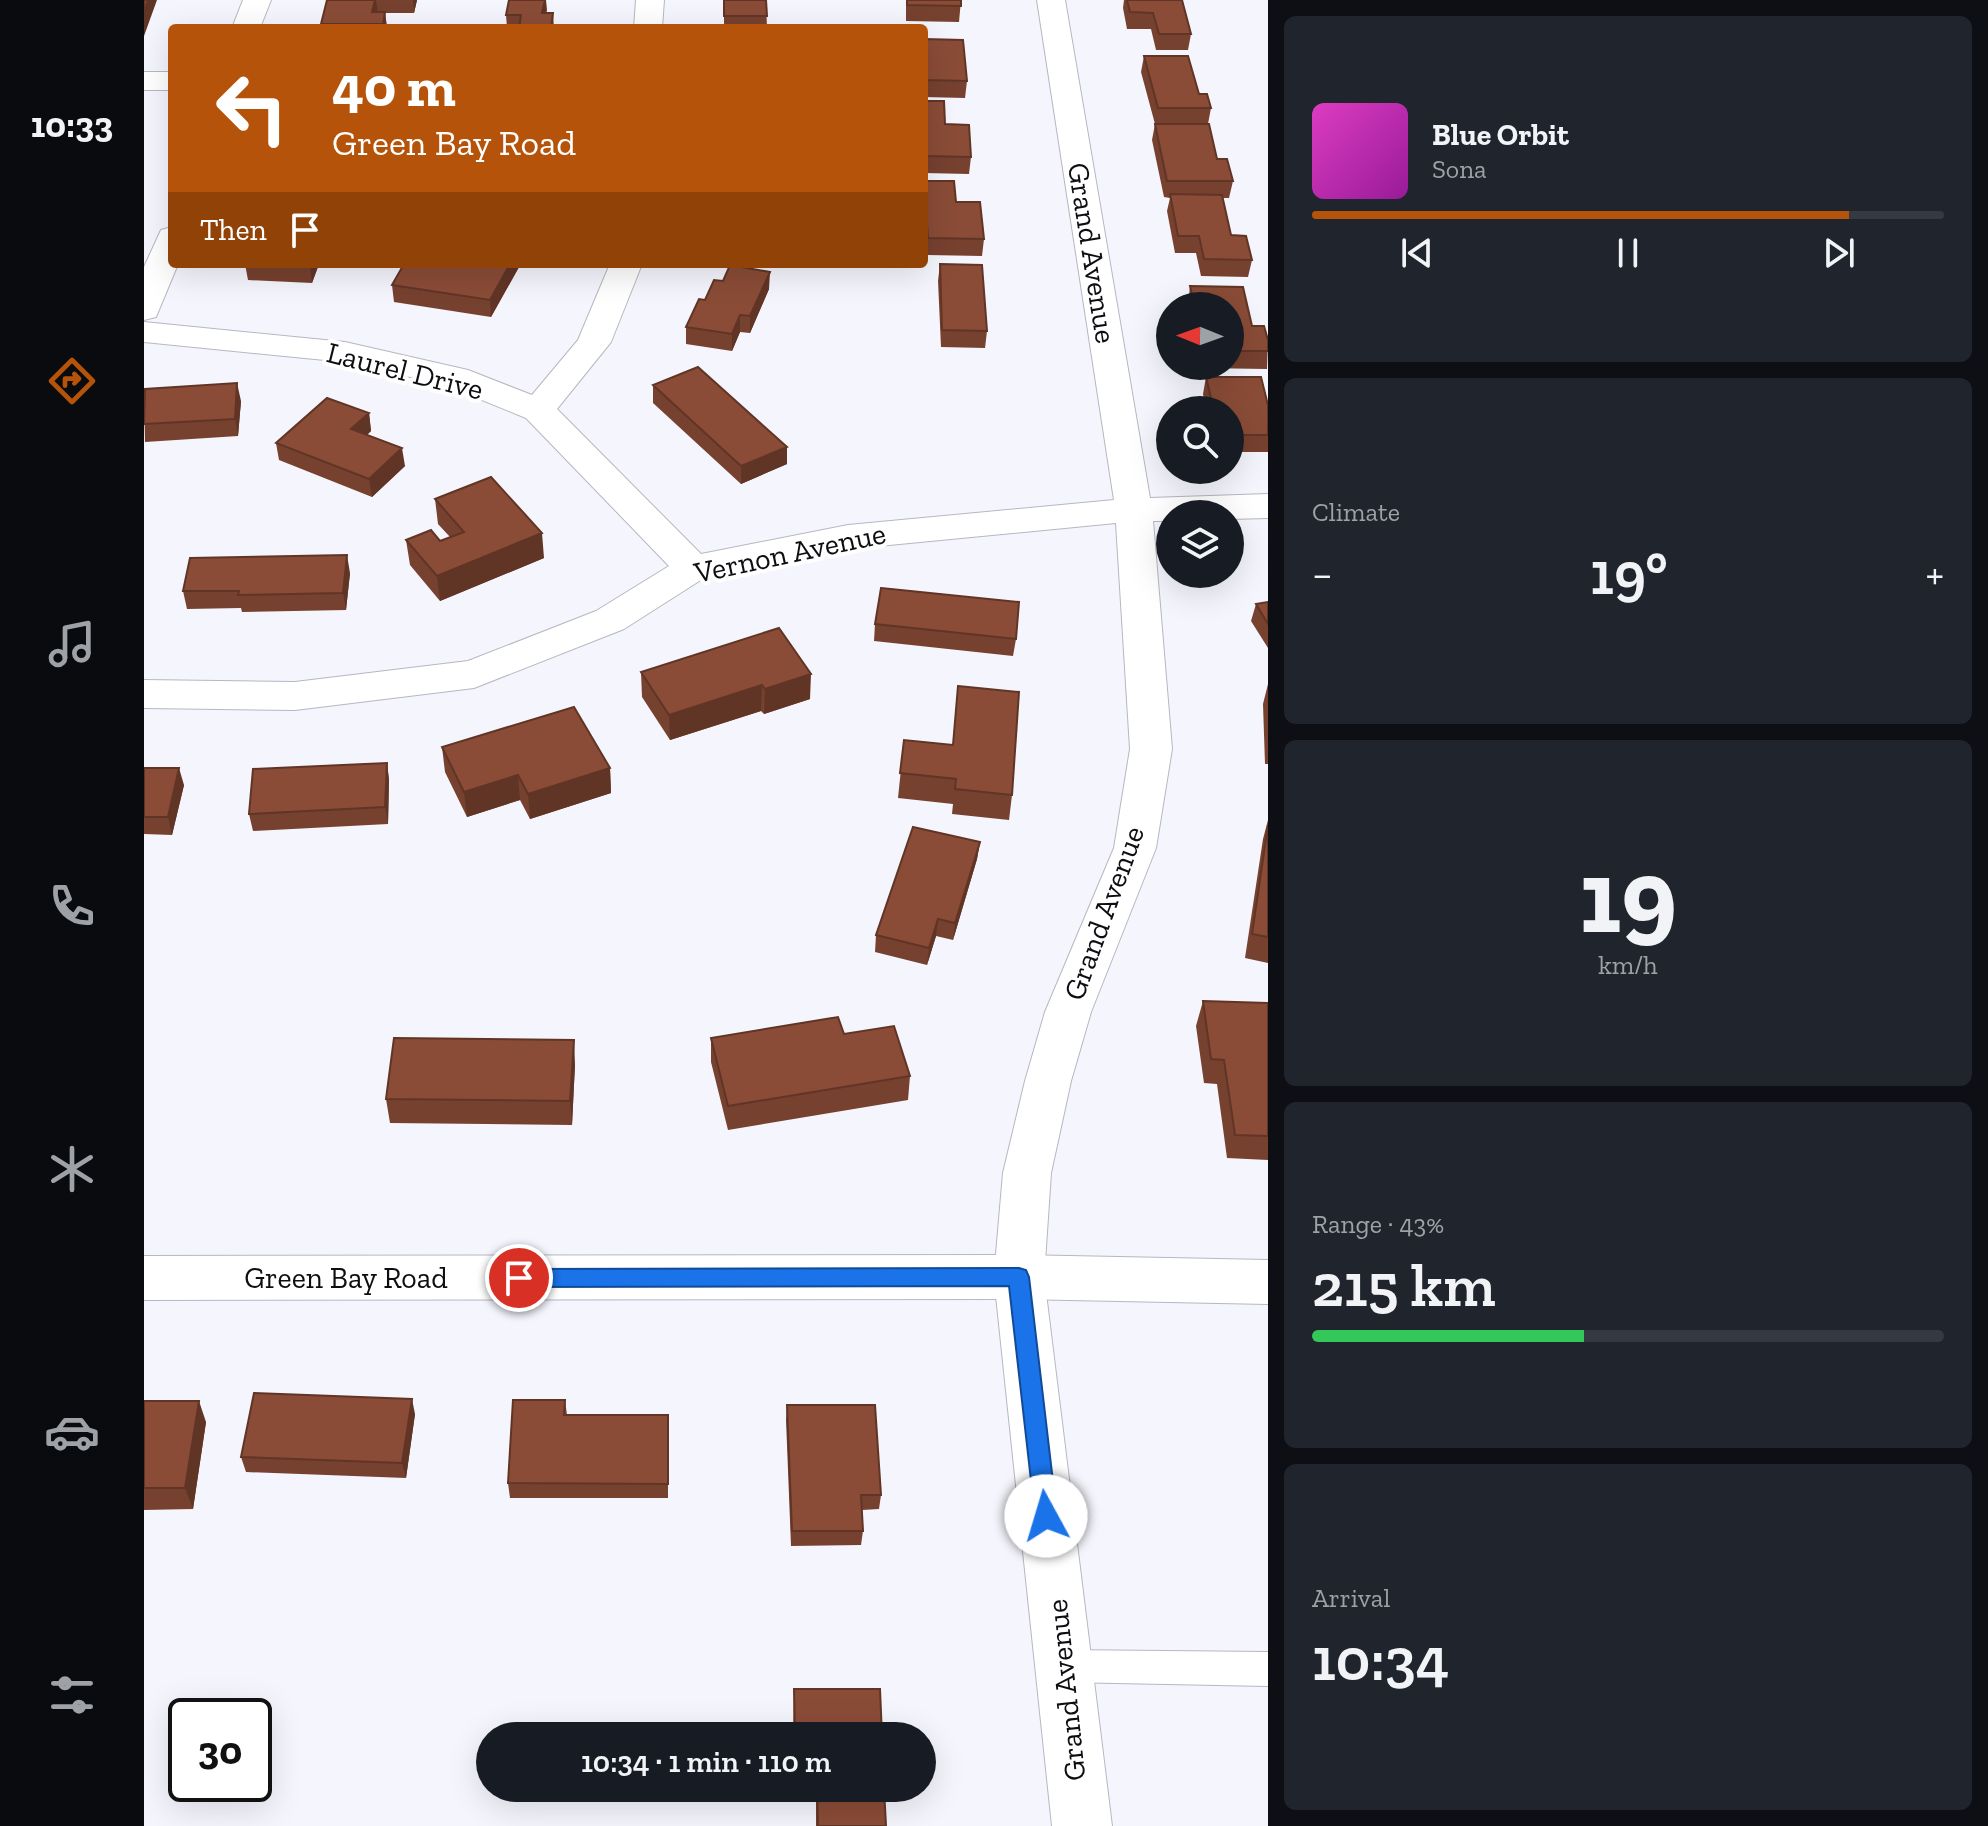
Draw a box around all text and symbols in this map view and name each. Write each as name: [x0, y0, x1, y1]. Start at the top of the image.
text: 40 m: [332, 53, 456, 120]
icon: left: [200, 56, 304, 160]
text: 10:33: [31, 103, 113, 146]
text: Blue Orbit: [1432, 117, 1569, 153]
text: Green Bay Road: [332, 121, 576, 164]
text: Sona: [1432, 153, 1487, 185]
street label: Grand Avenue: [1060, 160, 1124, 346]
icon: arrive: [283, 208, 327, 252]
text: Then: [200, 212, 267, 248]
icon: previous: [1395, 231, 1439, 275]
icon: pause: [1606, 231, 1650, 275]
icon: next: [1817, 231, 1861, 275]
north arrow: [1156, 292, 1244, 380]
map controls: [1156, 292, 1244, 588]
street label: Laurel Drive: [323, 334, 487, 408]
icon: directions: [44, 353, 100, 409]
button: search: [1156, 396, 1244, 484]
text: Climate: [1312, 496, 1400, 528]
button: layers: [1156, 500, 1244, 588]
street label: Vernon Avenue: [690, 515, 889, 591]
text: 19°: [1590, 537, 1668, 609]
text: −: [1312, 547, 1333, 600]
text: +: [1925, 547, 1944, 600]
icon: music: [44, 616, 100, 672]
street label: Grand Avenue: [1056, 821, 1152, 1005]
text: 19: [1579, 834, 1677, 959]
icon: phone: [44, 878, 100, 934]
text: km/h: [1598, 949, 1658, 981]
icon: climate: [44, 1141, 100, 1197]
text: Range · 43%: [1312, 1208, 1444, 1240]
pin: [485, 1244, 553, 1312]
text: 215 km: [1312, 1249, 1495, 1321]
icon: arrive: [497, 1256, 541, 1300]
street label: Green Bay Road: [244, 1260, 448, 1296]
icon: car: [44, 1404, 100, 1460]
position arrow: [1004, 1474, 1088, 1558]
text: Arrival: [1312, 1582, 1390, 1614]
street label: Grand Avenue: [1039, 1597, 1093, 1783]
text: 10:34: [1312, 1623, 1449, 1695]
icon: filters: [44, 1667, 100, 1723]
speed limit sign: 30: [168, 1698, 272, 1802]
text: 10:34 · 1 min · 110 m: [581, 1744, 831, 1780]

